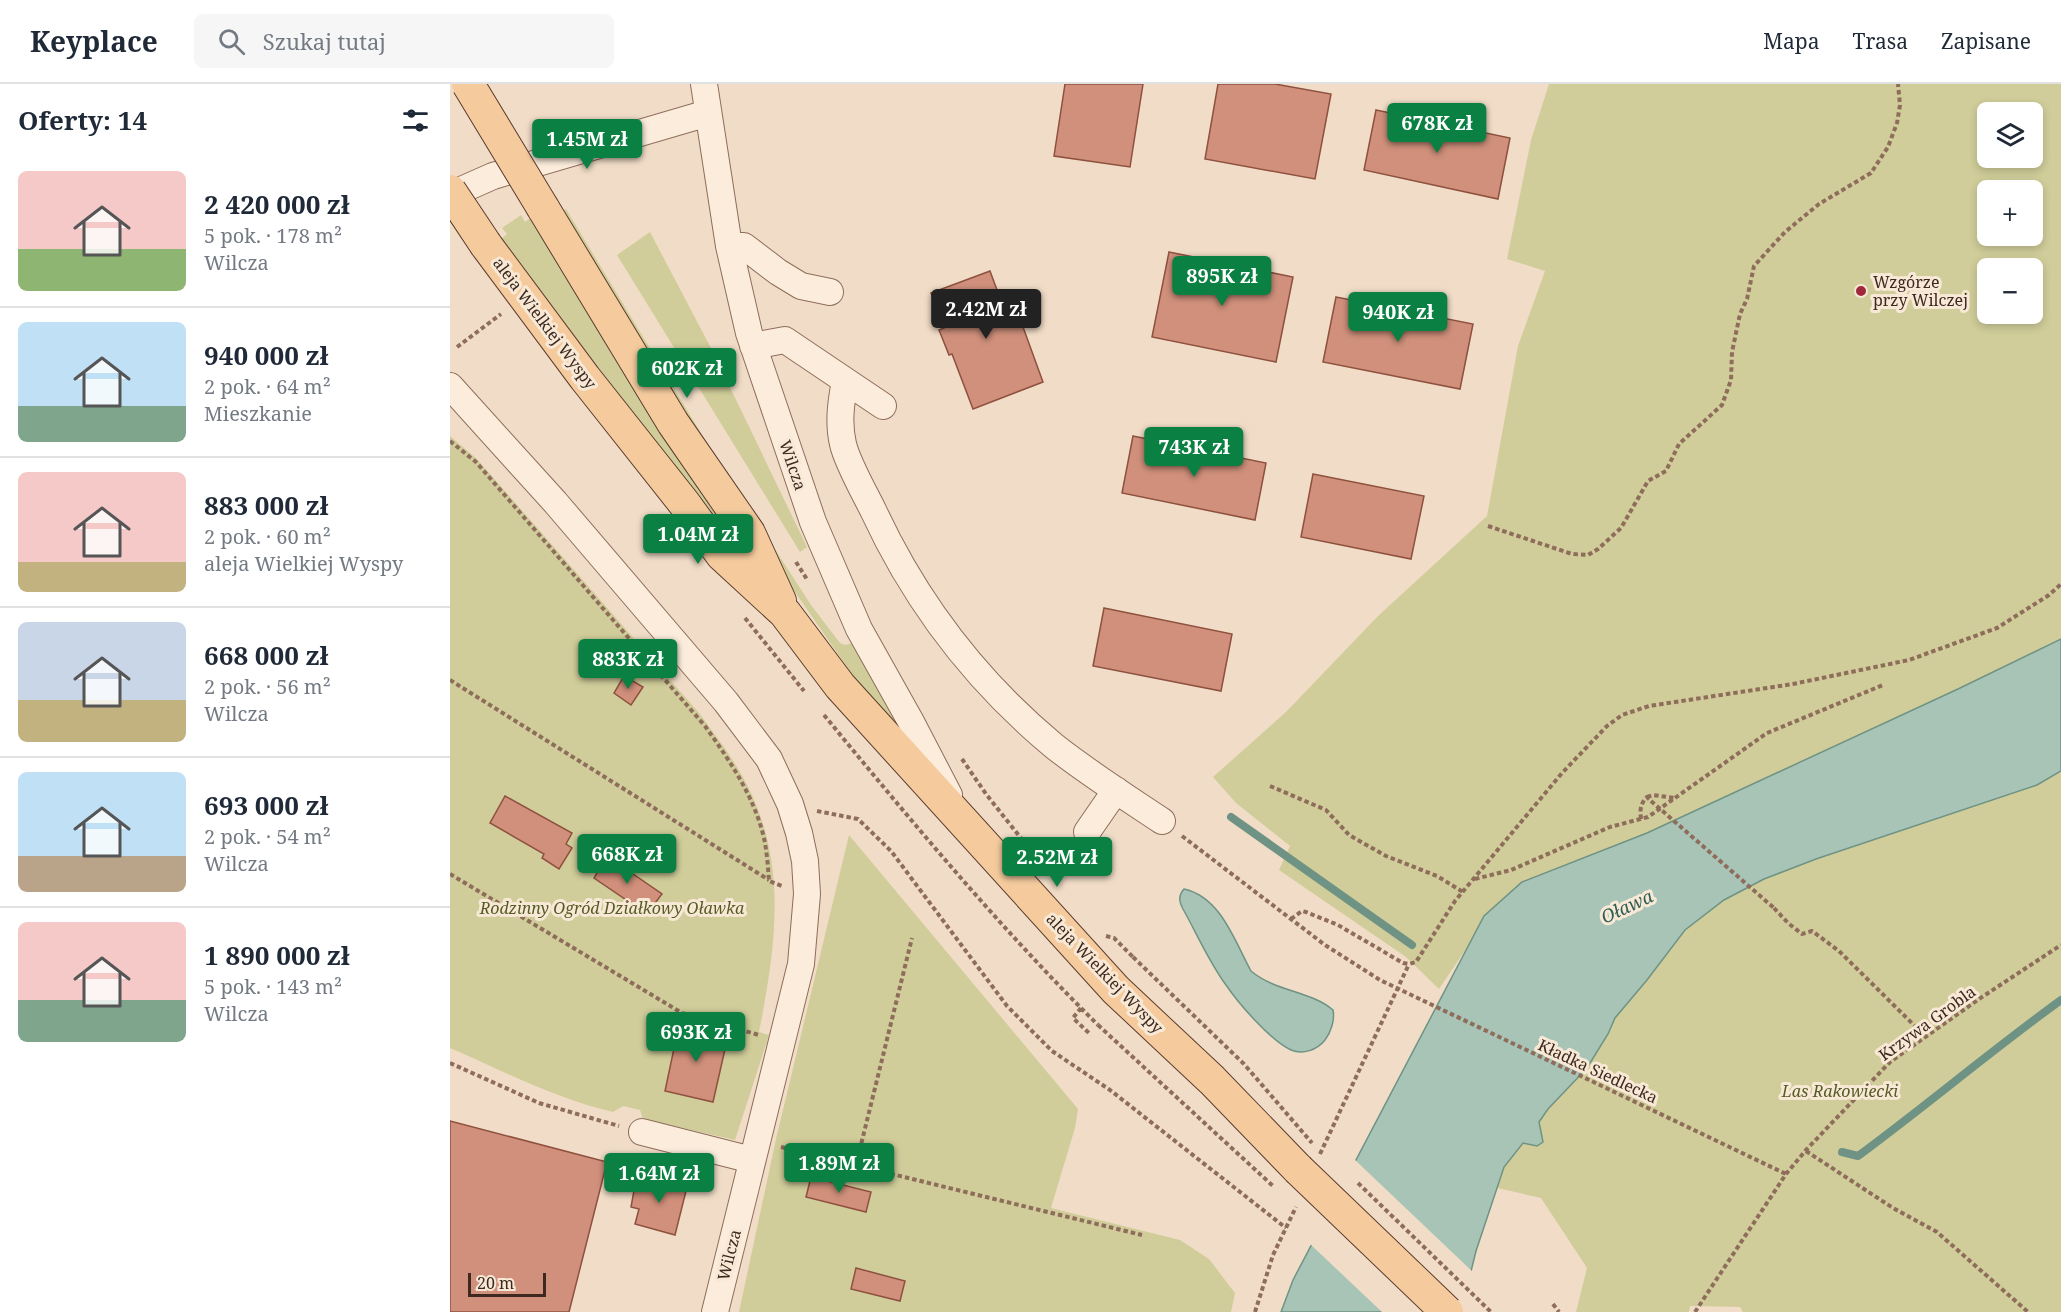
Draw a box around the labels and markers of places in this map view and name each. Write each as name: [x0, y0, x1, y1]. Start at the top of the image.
pin: 678K zł: [1382, 103, 1492, 154]
pin: 1.45M zł: [525, 119, 649, 170]
pin: 895K zł: [1167, 256, 1277, 307]
place label: Wzgórze przy Wilczej: [1873, 271, 1968, 311]
marker: Wzgórze przy Wilczej: [1854, 284, 1868, 298]
pin: 2.42M zł: [924, 289, 1048, 340]
pin: 940K zł: [1343, 292, 1453, 343]
pin: 602K zł: [632, 348, 742, 399]
pin: 743K zł: [1139, 427, 1249, 478]
pin: 1.04M zł: [636, 514, 760, 565]
pin: 883K zł: [573, 639, 683, 690]
pin: 668K zł: [572, 834, 682, 885]
pin: 2.52M zł: [995, 837, 1119, 888]
pin: 693K zł: [641, 1012, 751, 1063]
pin: 1.89M zł: [777, 1143, 901, 1194]
pin: 1.64M zł: [597, 1153, 721, 1204]

